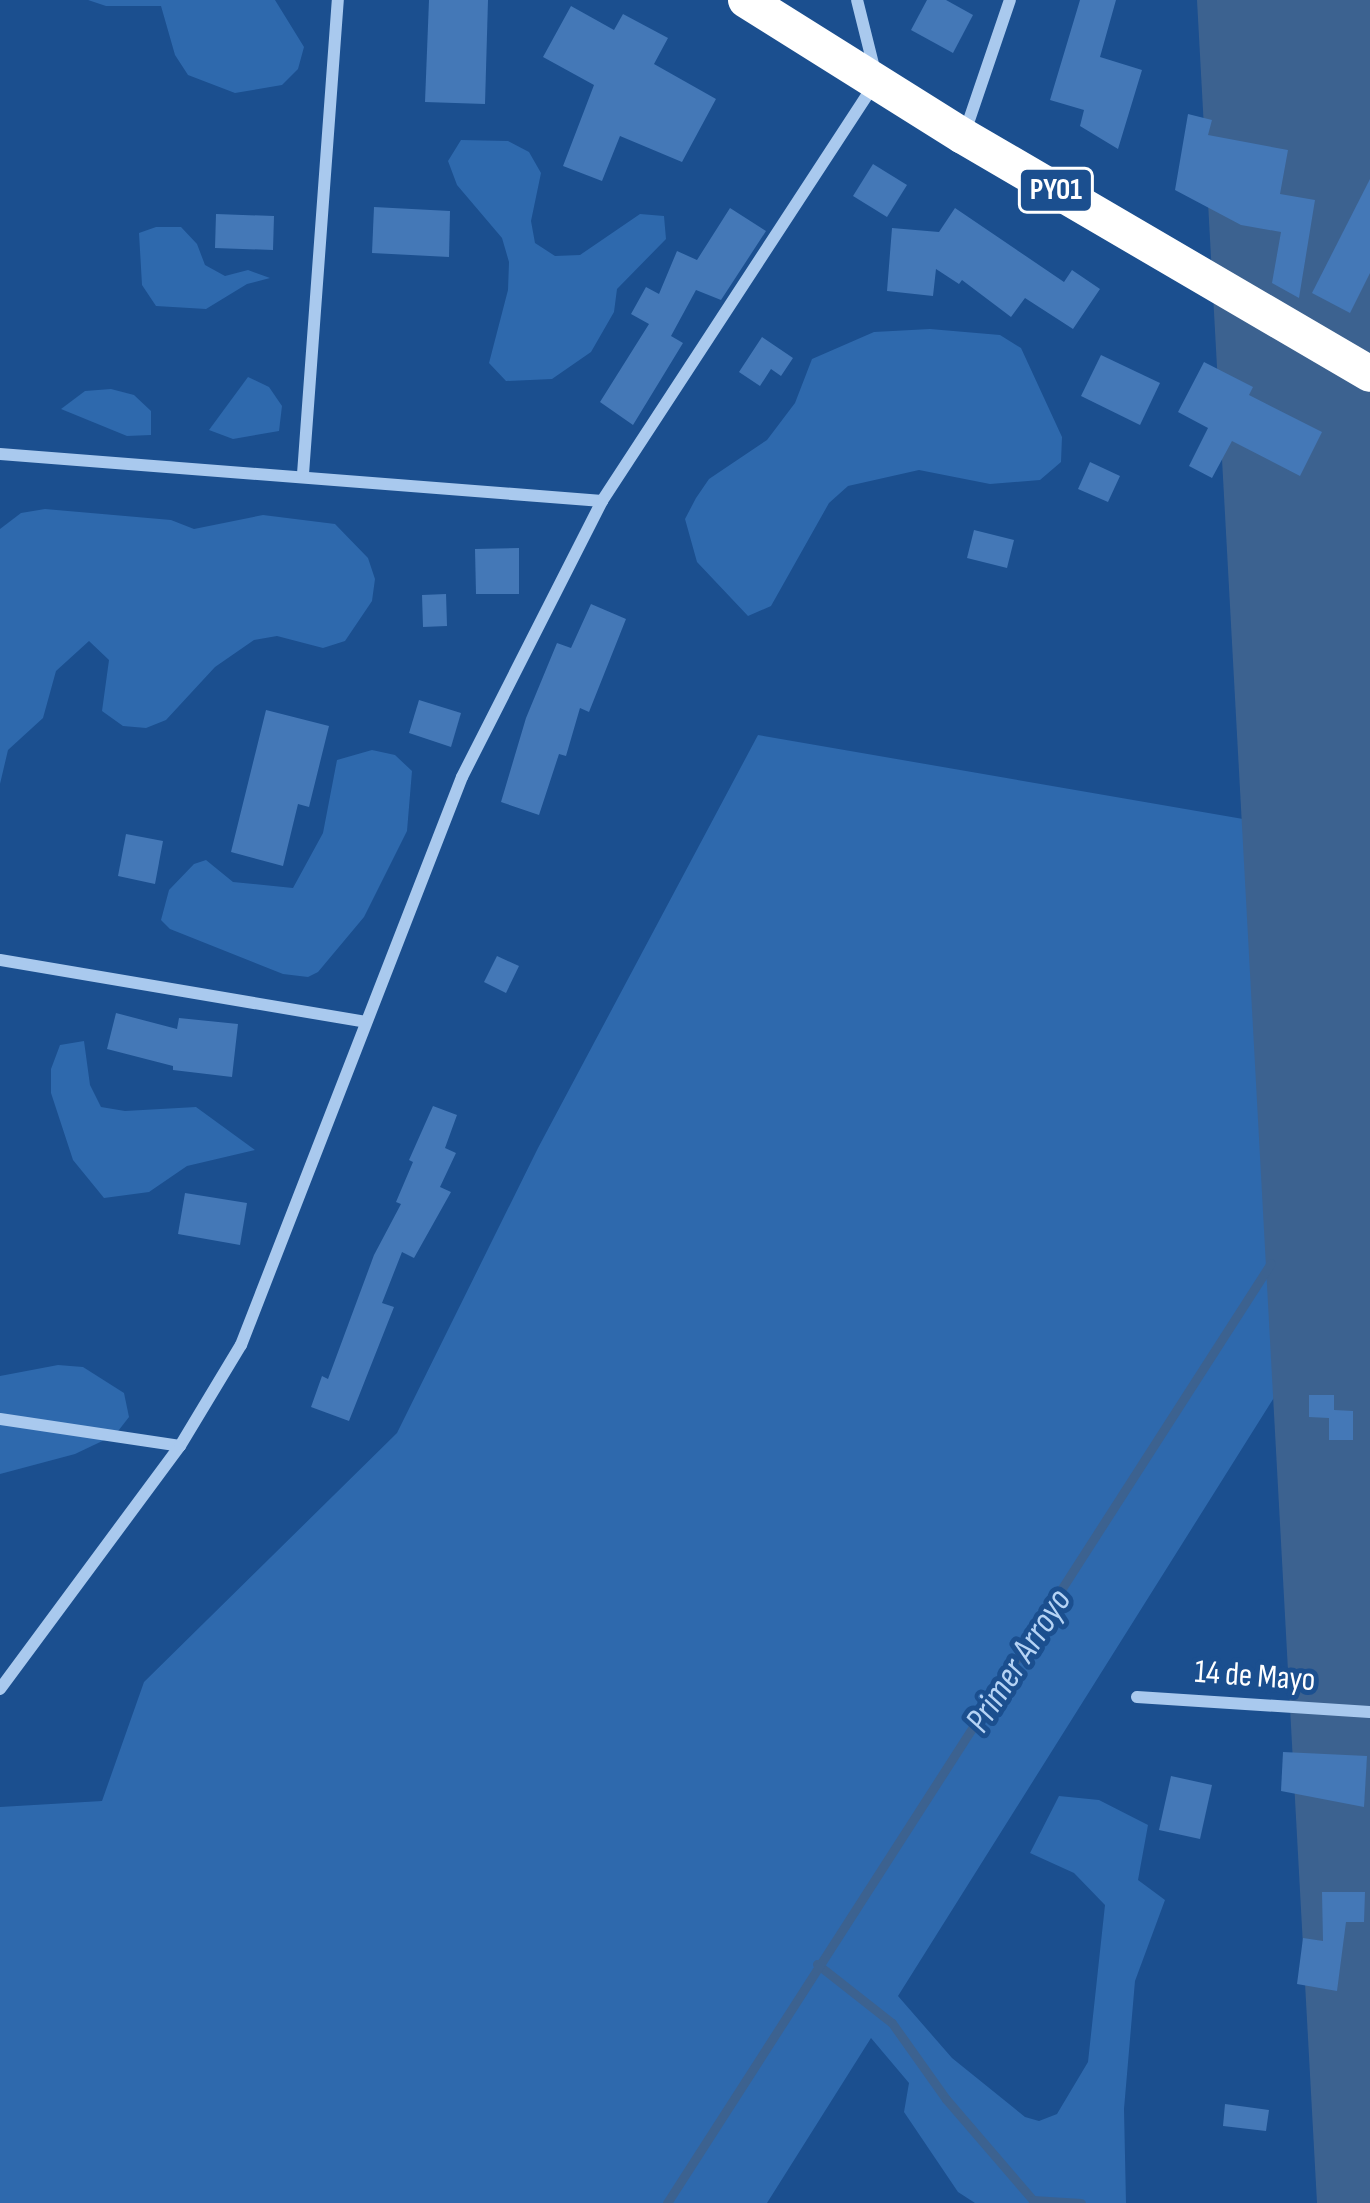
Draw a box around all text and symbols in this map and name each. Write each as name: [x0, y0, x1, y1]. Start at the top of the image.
road number: PY01: [1017, 166, 1095, 214]
water label: Primer Arroyo: [957, 1581, 1081, 1741]
street label: 14 de Mayo: [1193, 1653, 1317, 1701]

